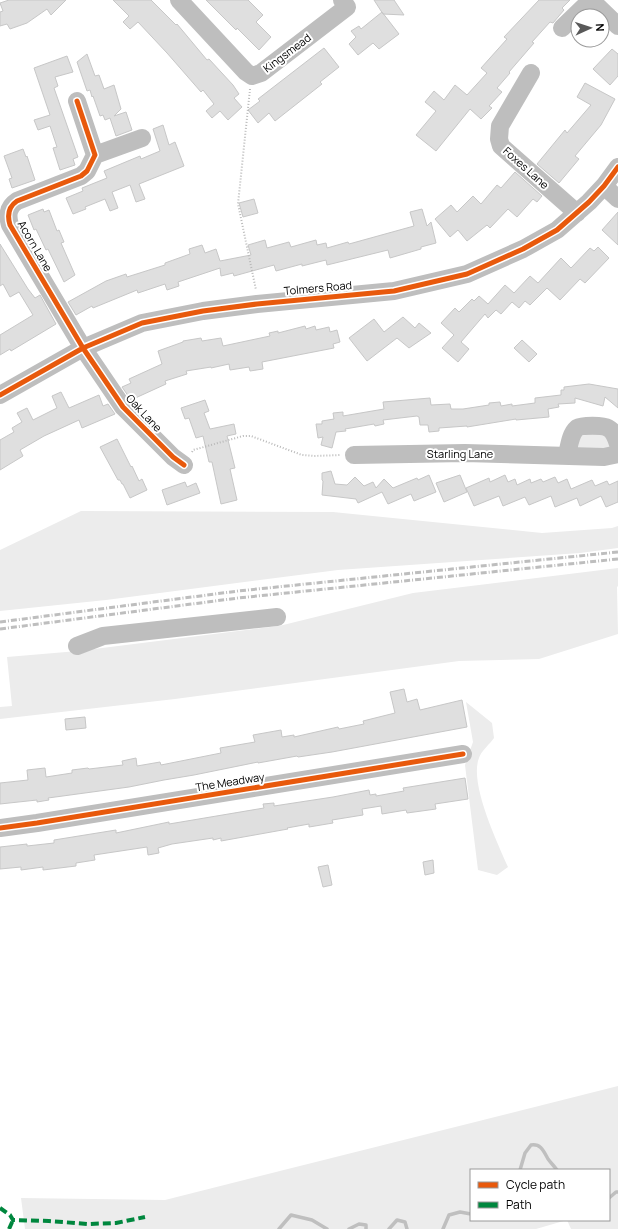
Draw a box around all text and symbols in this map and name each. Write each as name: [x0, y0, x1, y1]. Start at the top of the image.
north arrow: [570, 8, 610, 48]
text: N: [593, 23, 608, 32]
street label: Kingsmead: [260, 30, 314, 75]
street label: Foxes Lane: [500, 143, 553, 192]
street label: Acorn Lane: [15, 217, 56, 275]
street label: Tolmers Road: [283, 277, 353, 298]
street label: Oak Lane: [123, 391, 166, 435]
street label: Starling Lane: [427, 446, 494, 461]
street label: The Meadway: [194, 769, 266, 794]
legend: [470, 1169, 610, 1221]
text: Cycle path: [506, 1176, 565, 1193]
text: Path: [506, 1196, 532, 1213]

